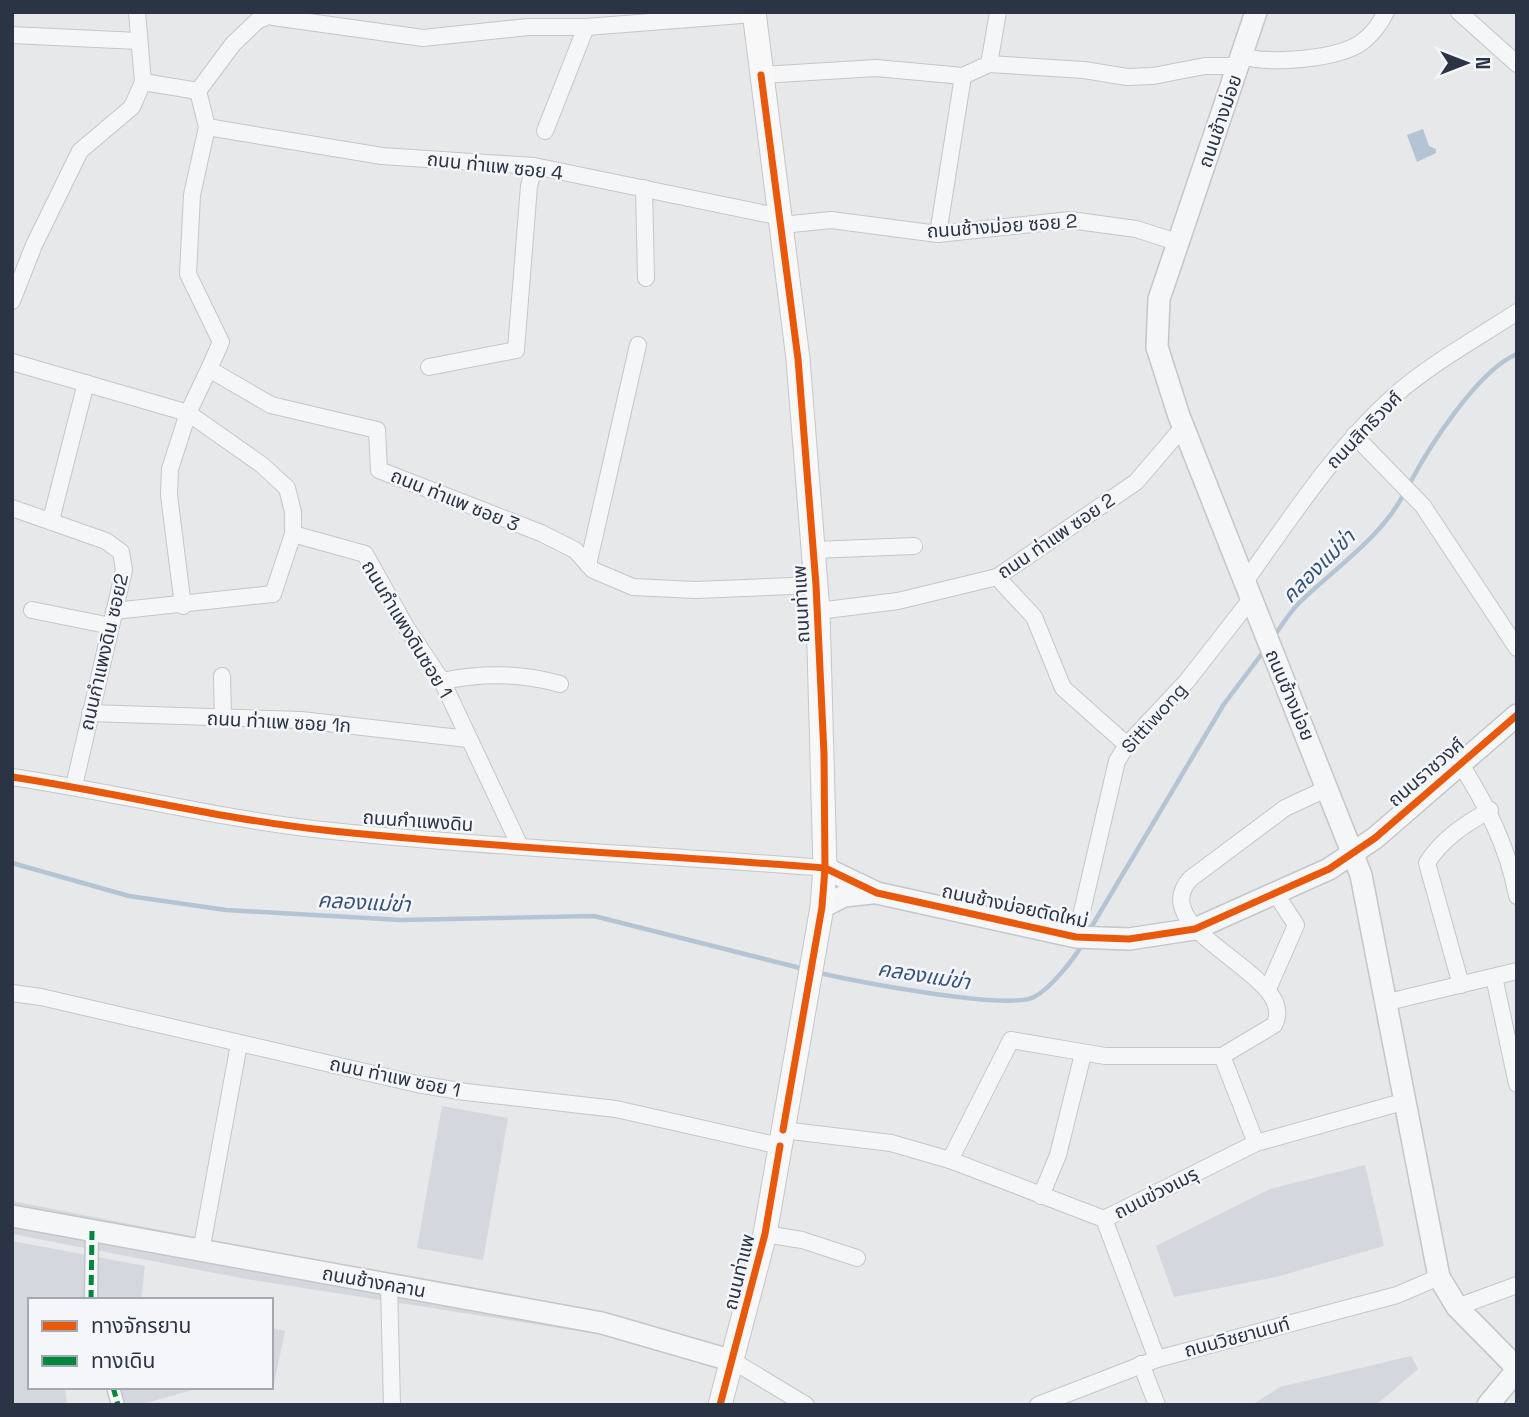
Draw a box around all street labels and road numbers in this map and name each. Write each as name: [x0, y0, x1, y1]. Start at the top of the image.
street label: ถนนช้างม่อย: [1192, 71, 1248, 171]
street label: ถนน ท่าแพ ซอย 4: [426, 146, 565, 186]
street label: ถนนช้างม่อย ซอย 2: [926, 208, 1078, 244]
street label: ถนนสิทธิวงศ์: [1321, 386, 1407, 474]
street label: ถนน ท่าแพ ซอย 3: [387, 463, 523, 537]
street label: ถนน ท่าแพ ซอย 2: [992, 487, 1120, 585]
street label: ถนนกำแพงดินซอย 1: [356, 555, 458, 703]
street label: ถนนท่าแพ: [786, 565, 816, 643]
street label: ถนนกำแพงดิน ซอย2: [74, 571, 134, 733]
street label: ถนนช้างม่อย: [1260, 645, 1320, 745]
street label: Sittiwong: [1116, 678, 1192, 758]
street label: ถนน ท่าแพ ซอย 1ก: [206, 706, 352, 738]
street label: ถนนราชวงศ์: [1382, 732, 1470, 812]
street label: ถนนกำแพงดิน: [362, 805, 474, 837]
street label: ถนนช้างม่อยตัดใหม่: [939, 878, 1091, 934]
street label: ถนน ท่าแพ ซอย 1: [327, 1051, 463, 1103]
street label: ถนนข่วงเมรุ: [1110, 1161, 1202, 1225]
street label: ถนนท่าแพ: [717, 1231, 761, 1313]
street label: ถนนช้างคลาน: [320, 1261, 428, 1303]
street label: ถนนวิชยานนท์: [1181, 1311, 1293, 1363]

